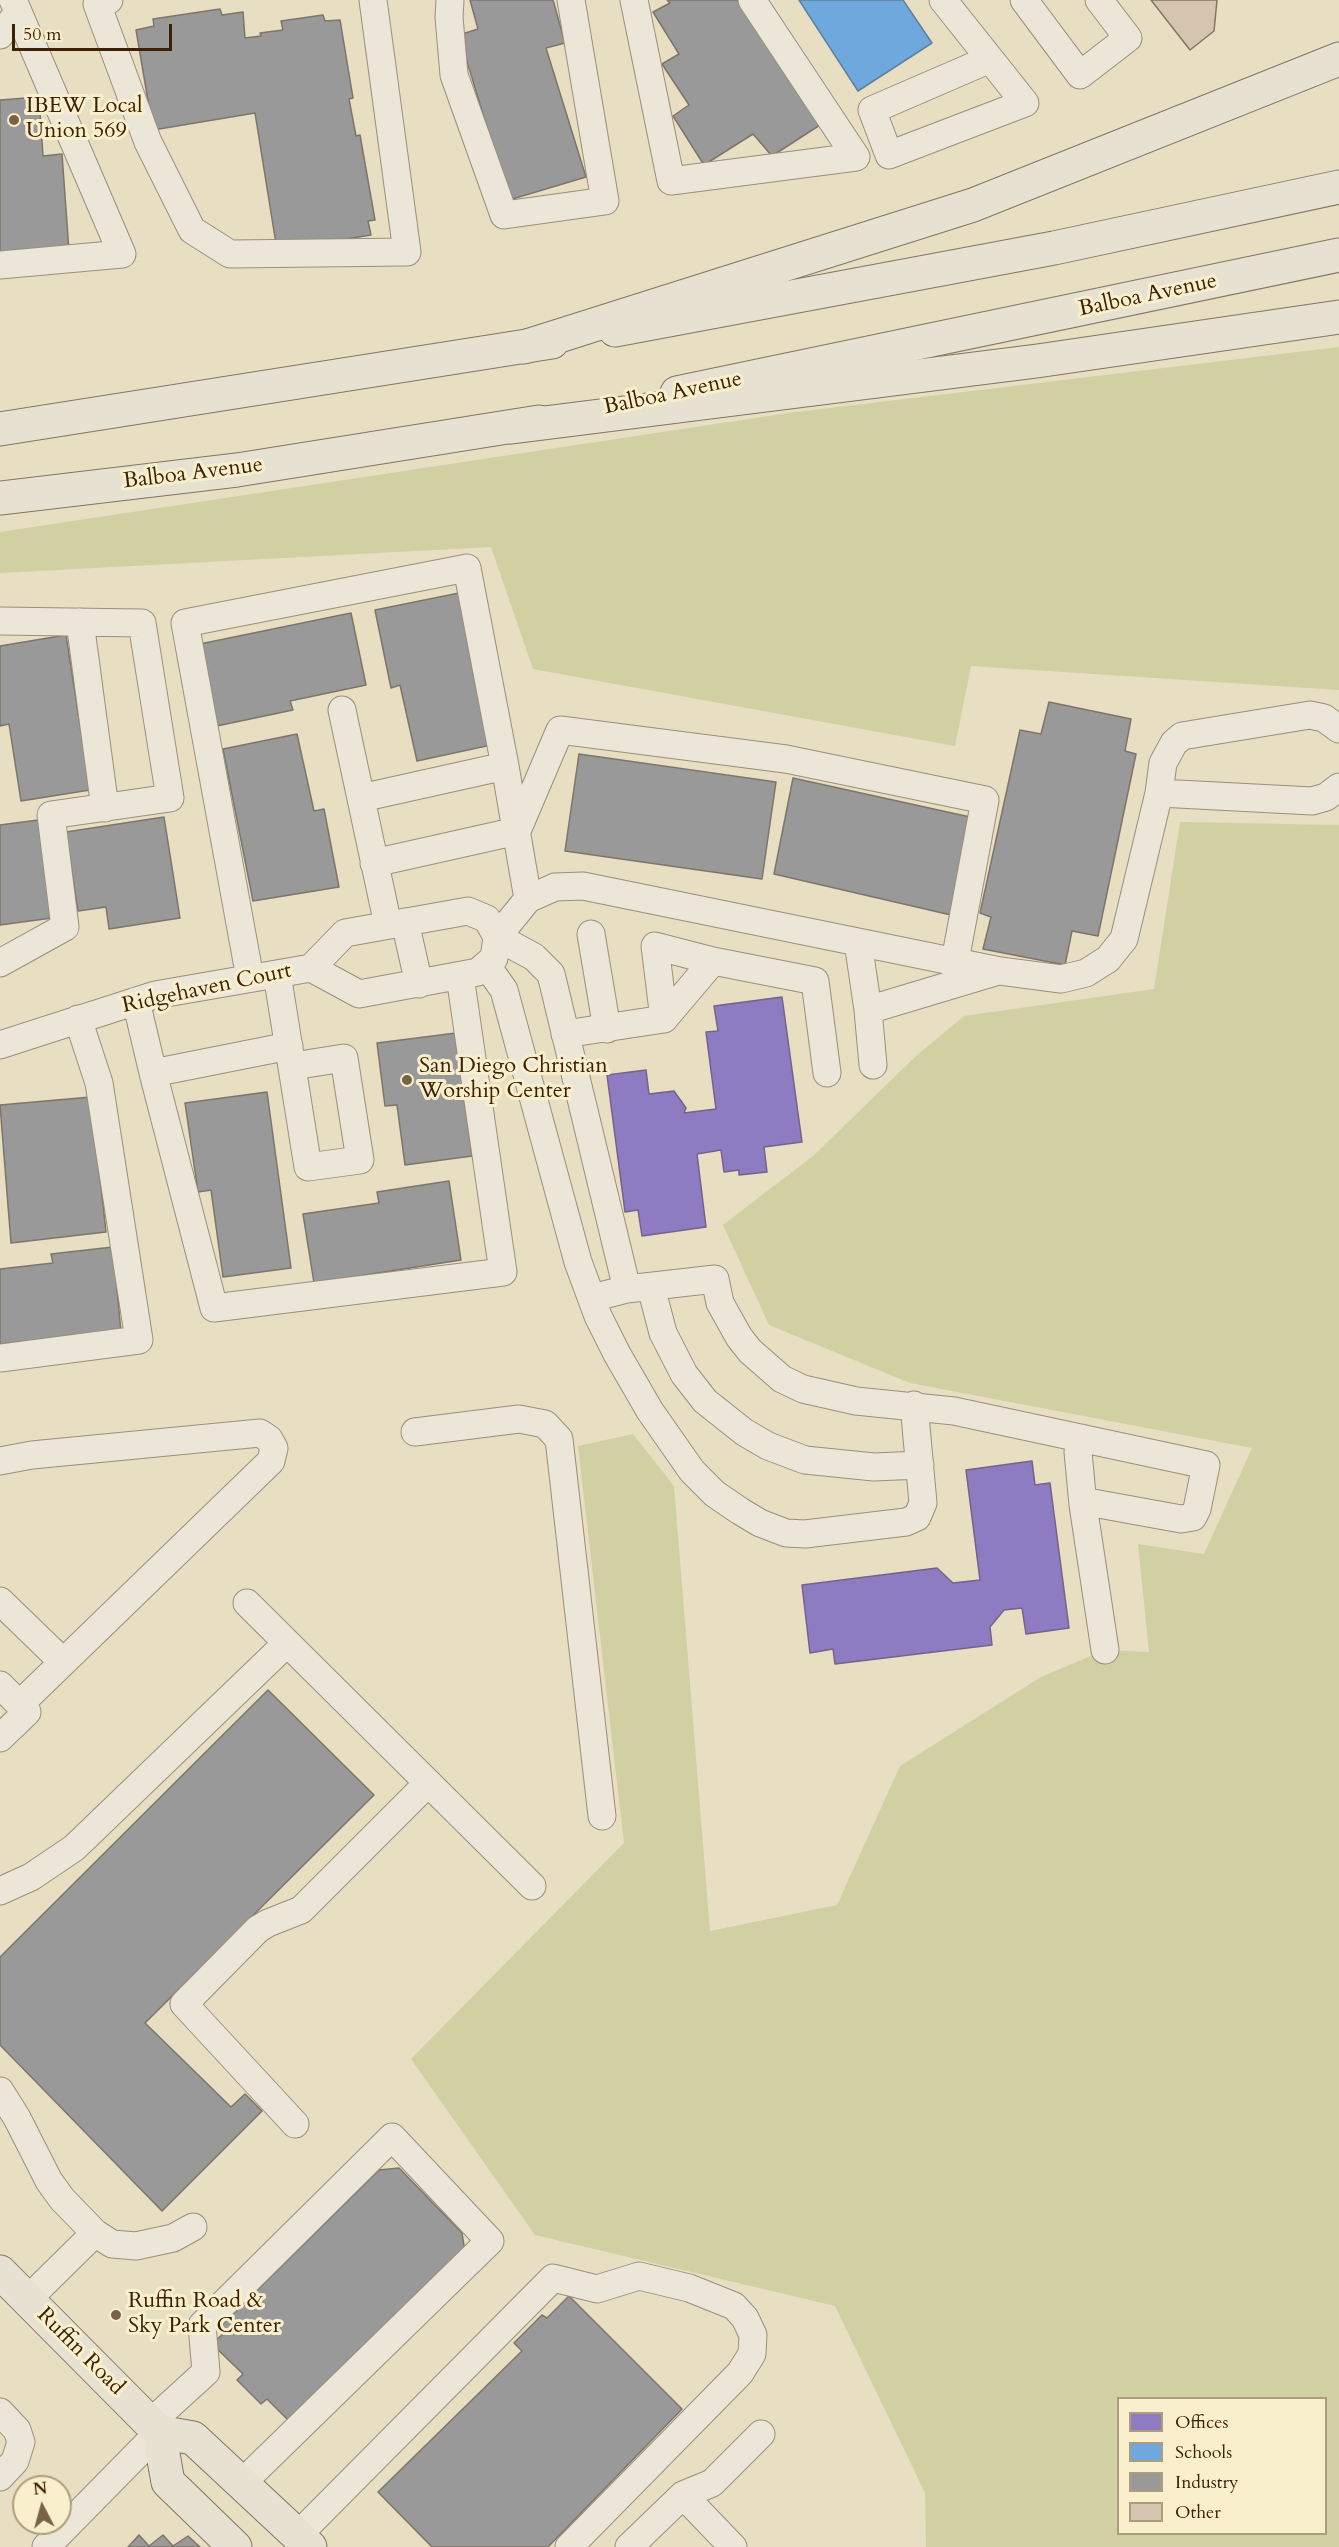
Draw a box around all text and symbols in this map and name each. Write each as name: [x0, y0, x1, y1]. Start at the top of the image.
scale bar: [15, 12, 176, 50]
text: 50 m: [23, 22, 62, 47]
place label: IBEW Local Union 569: [26, 94, 143, 146]
marker: IBEW Local Union 569: [7, 113, 21, 127]
street label: Balboa Avenue: [1077, 268, 1219, 324]
street label: Balboa Avenue: [602, 366, 744, 422]
street label: Balboa Avenue: [122, 452, 264, 496]
street label: Ridgehaven Court: [120, 958, 294, 1020]
place label: San Diego Christian Worship Center: [419, 1054, 608, 1106]
marker: San Diego Christian Worship Center: [400, 1073, 414, 1087]
place label: Ruffin Road & Sky Park Center: [128, 2289, 281, 2340]
street label: Ruffin Road: [31, 2303, 129, 2401]
marker: Ruffin Road & Sky Park Center: [109, 2308, 123, 2322]
legend: [1117, 2397, 1327, 2535]
text: Offices: [1175, 2410, 1229, 2435]
text: Schools: [1175, 2440, 1232, 2465]
text: Industry: [1175, 2470, 1239, 2495]
north arrow: [12, 2475, 72, 2535]
text: N: [32, 2477, 48, 2501]
text: Other: [1175, 2500, 1221, 2525]

